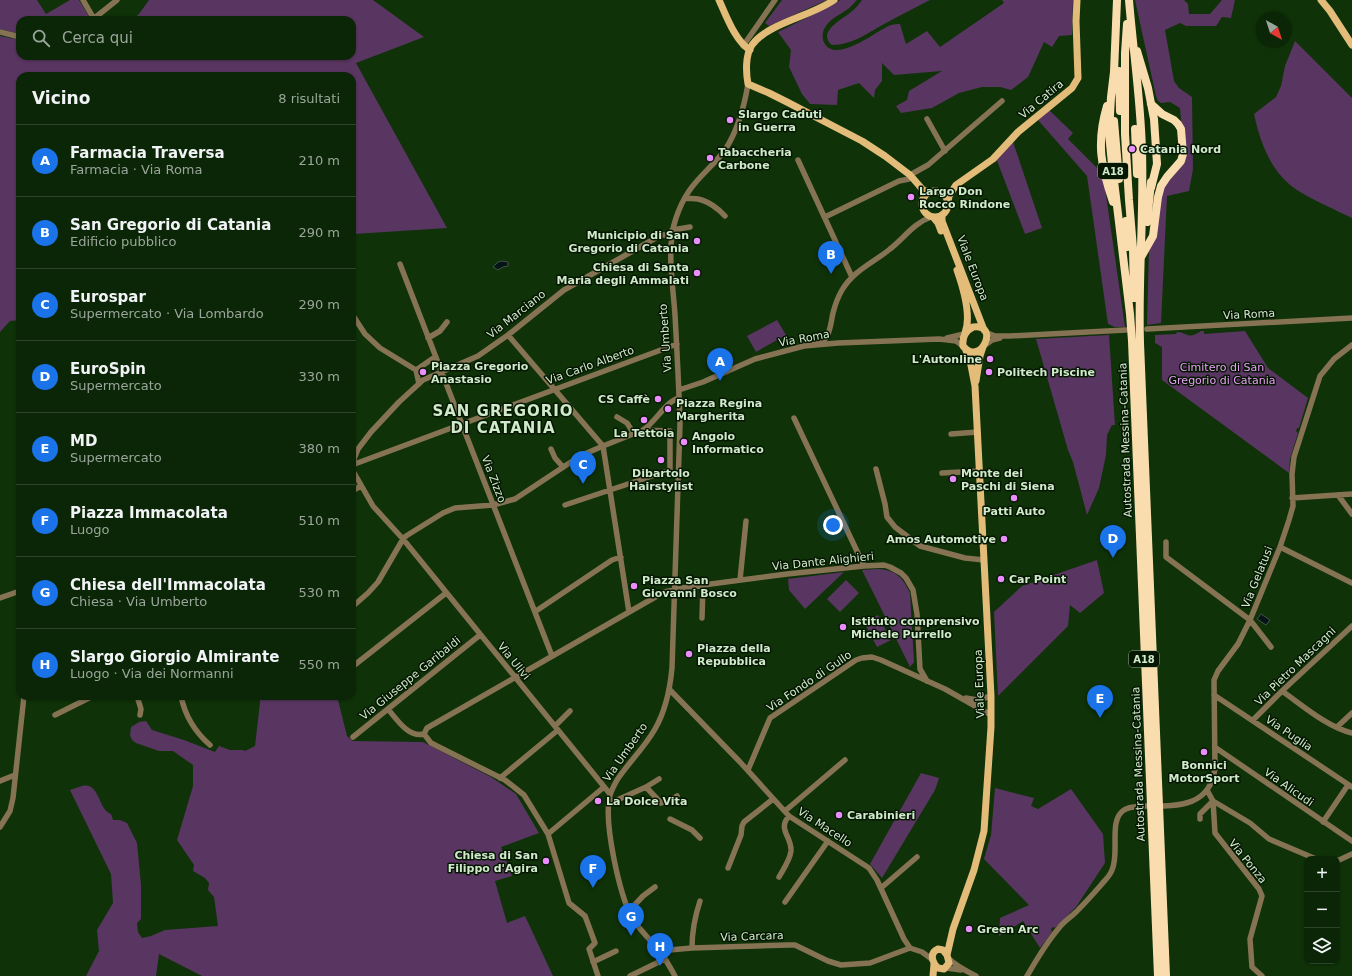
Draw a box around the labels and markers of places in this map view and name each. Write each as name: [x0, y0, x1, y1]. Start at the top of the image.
place label: Slargo Caduti in Guerra: [738, 108, 822, 134]
marker: Slargo Caduti in Guerra: [725, 115, 735, 125]
place label: Catania Nord: [1140, 143, 1221, 156]
marker: Catania Nord: [1127, 144, 1137, 154]
place label: Tabaccheria Carbone: [718, 146, 792, 172]
marker: Tabaccheria Carbone: [705, 153, 715, 163]
place label: Largo Don Rocco Rindone: [919, 185, 1010, 211]
marker: Largo Don Rocco Rindone: [906, 192, 916, 202]
place label: Municipio di San Gregorio di Catania: [568, 229, 689, 255]
marker: Municipio di San Gregorio di Catania: [692, 236, 702, 246]
pin: B: [818, 241, 844, 274]
place label: Chiesa di Santa Maria degli Ammalati: [557, 261, 689, 287]
marker: Chiesa di Santa Maria degli Ammalati: [692, 268, 702, 278]
pin: A: [707, 348, 733, 381]
place label: L'Autonline: [912, 353, 982, 366]
marker: L'Autonline: [985, 354, 995, 364]
place label: Piazza Gregorio Anastasio: [431, 360, 529, 386]
place label: Politech Piscine: [997, 366, 1095, 379]
marker: Piazza Gregorio Anastasio: [418, 367, 428, 377]
marker: Politech Piscine: [984, 367, 994, 377]
place label: CS Caffè: [598, 393, 650, 406]
marker: CS Caffè: [653, 394, 663, 404]
place label: Piazza Regina Margherita: [676, 397, 762, 423]
marker: Piazza Regina Margherita: [663, 404, 673, 414]
marker: La Tettoia: [639, 415, 649, 425]
place label: La Tettoia: [613, 427, 675, 440]
place label: Angolo Informatico: [692, 430, 764, 456]
marker: Angolo Informatico: [679, 437, 689, 447]
pin: C: [570, 451, 596, 484]
marker: Dibartolo Hairstylist: [656, 455, 666, 465]
place label: Dibartolo Hairstylist: [629, 467, 693, 493]
place label: Monte dei Paschi di Siena: [961, 467, 1055, 493]
marker: Monte dei Paschi di Siena: [948, 474, 958, 484]
marker: Patti Auto: [1009, 493, 1019, 503]
place label: Patti Auto: [983, 505, 1046, 518]
pin: D: [1100, 525, 1126, 558]
place label: Amos Automotive: [886, 533, 996, 546]
marker: Amos Automotive: [999, 534, 1009, 544]
place label: Car Point: [1009, 573, 1066, 586]
place label: Piazza San Giovanni Bosco: [642, 574, 737, 600]
marker: Car Point: [996, 574, 1006, 584]
marker: Piazza San Giovanni Bosco: [629, 581, 639, 591]
place label: Istituto comprensivo Michele Purrello: [851, 615, 980, 641]
marker: Istituto comprensivo Michele Purrello: [838, 622, 848, 632]
place label: Piazza della Repubblica: [697, 642, 771, 668]
marker: Piazza della Repubblica: [684, 649, 694, 659]
pin: E: [1087, 685, 1113, 718]
marker: Bonnici MotorSport: [1199, 747, 1209, 757]
place label: Bonnici MotorSport: [1169, 759, 1239, 785]
place label: La Dolce Vita: [606, 795, 687, 808]
marker: La Dolce Vita: [593, 796, 603, 806]
place label: Carabinieri: [847, 809, 915, 822]
marker: Carabinieri: [834, 810, 844, 820]
place label: Chiesa di San Filippo d'Agira: [448, 849, 538, 875]
pin: F: [580, 855, 606, 888]
marker: Chiesa di San Filippo d'Agira: [541, 856, 551, 866]
pin: G: [618, 903, 644, 936]
place label: Green Arc: [977, 923, 1039, 936]
marker: Green Arc: [964, 924, 974, 934]
pin: H: [647, 933, 673, 966]

